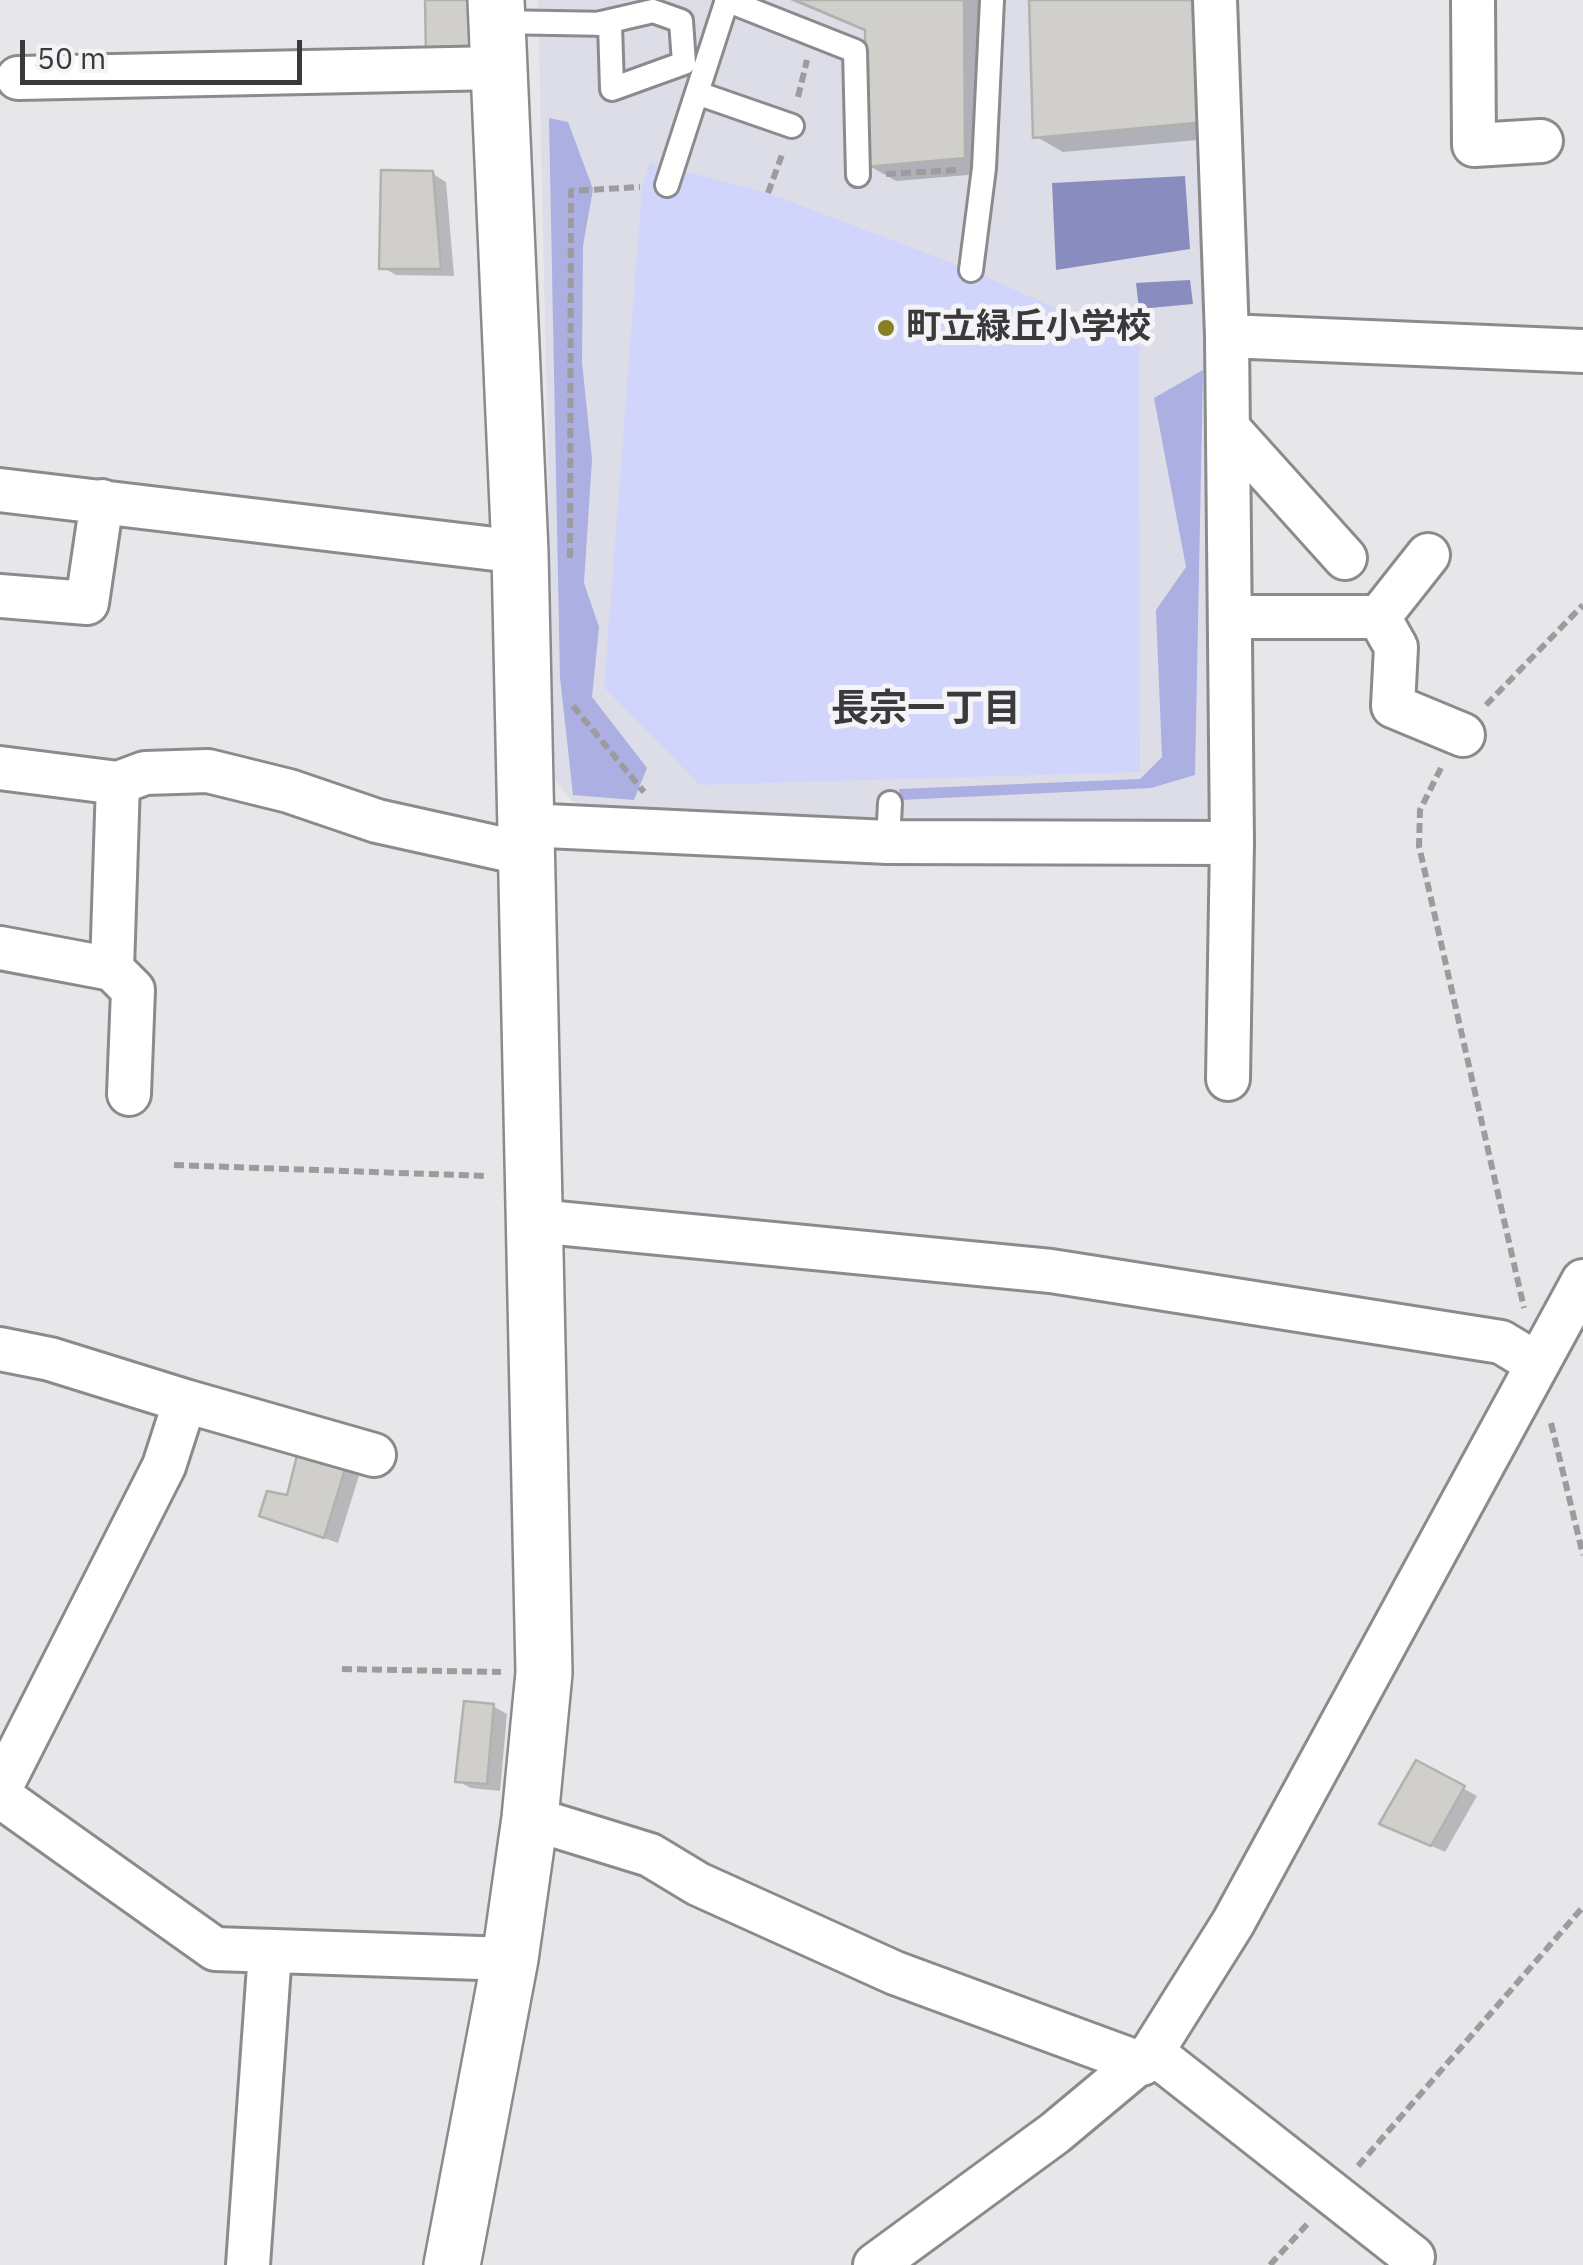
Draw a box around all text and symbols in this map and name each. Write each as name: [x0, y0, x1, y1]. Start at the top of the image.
scale bar: [25, 20, 308, 82]
text: 50 m: [37, 38, 106, 77]
place label: 町立緑丘小学校: [906, 307, 1151, 349]
marker: 町立緑丘小学校: [875, 317, 897, 339]
district label: 長宗一丁目: [831, 687, 1021, 733]

